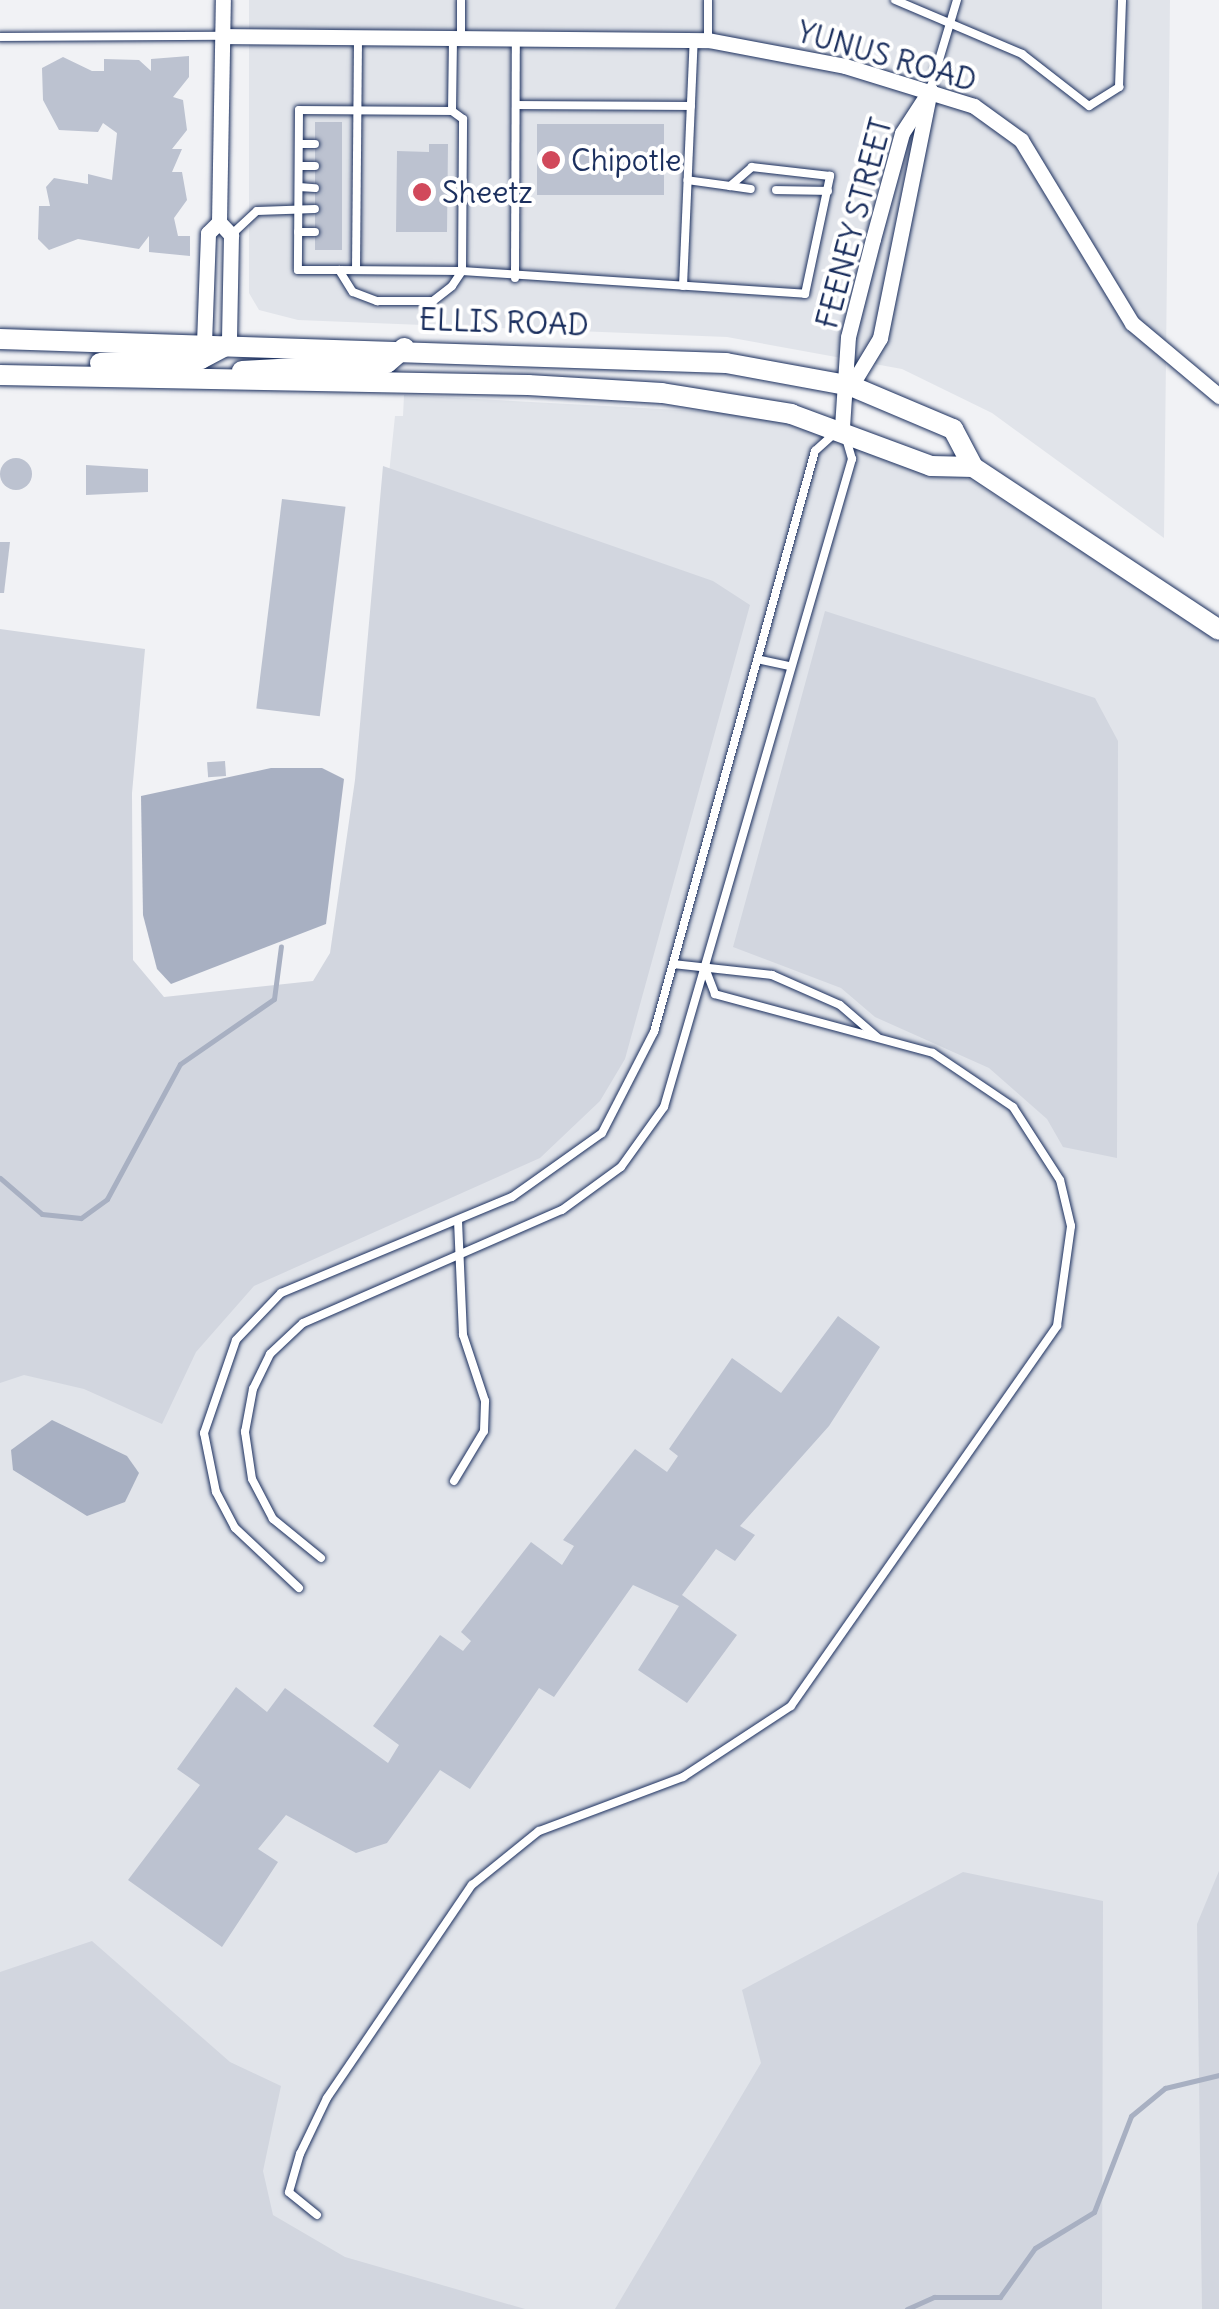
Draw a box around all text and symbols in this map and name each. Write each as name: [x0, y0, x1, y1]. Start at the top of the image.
street label: YUNUS ROAD: [793, 13, 981, 99]
street label: FEENEY STREET: [809, 114, 899, 332]
place label: Chipotle: [571, 142, 682, 178]
marker: Chipotle: [540, 149, 562, 171]
place label: Sheetz: [442, 174, 533, 210]
marker: Sheetz: [411, 181, 433, 203]
street label: ELLIS ROAD: [418, 301, 590, 343]

